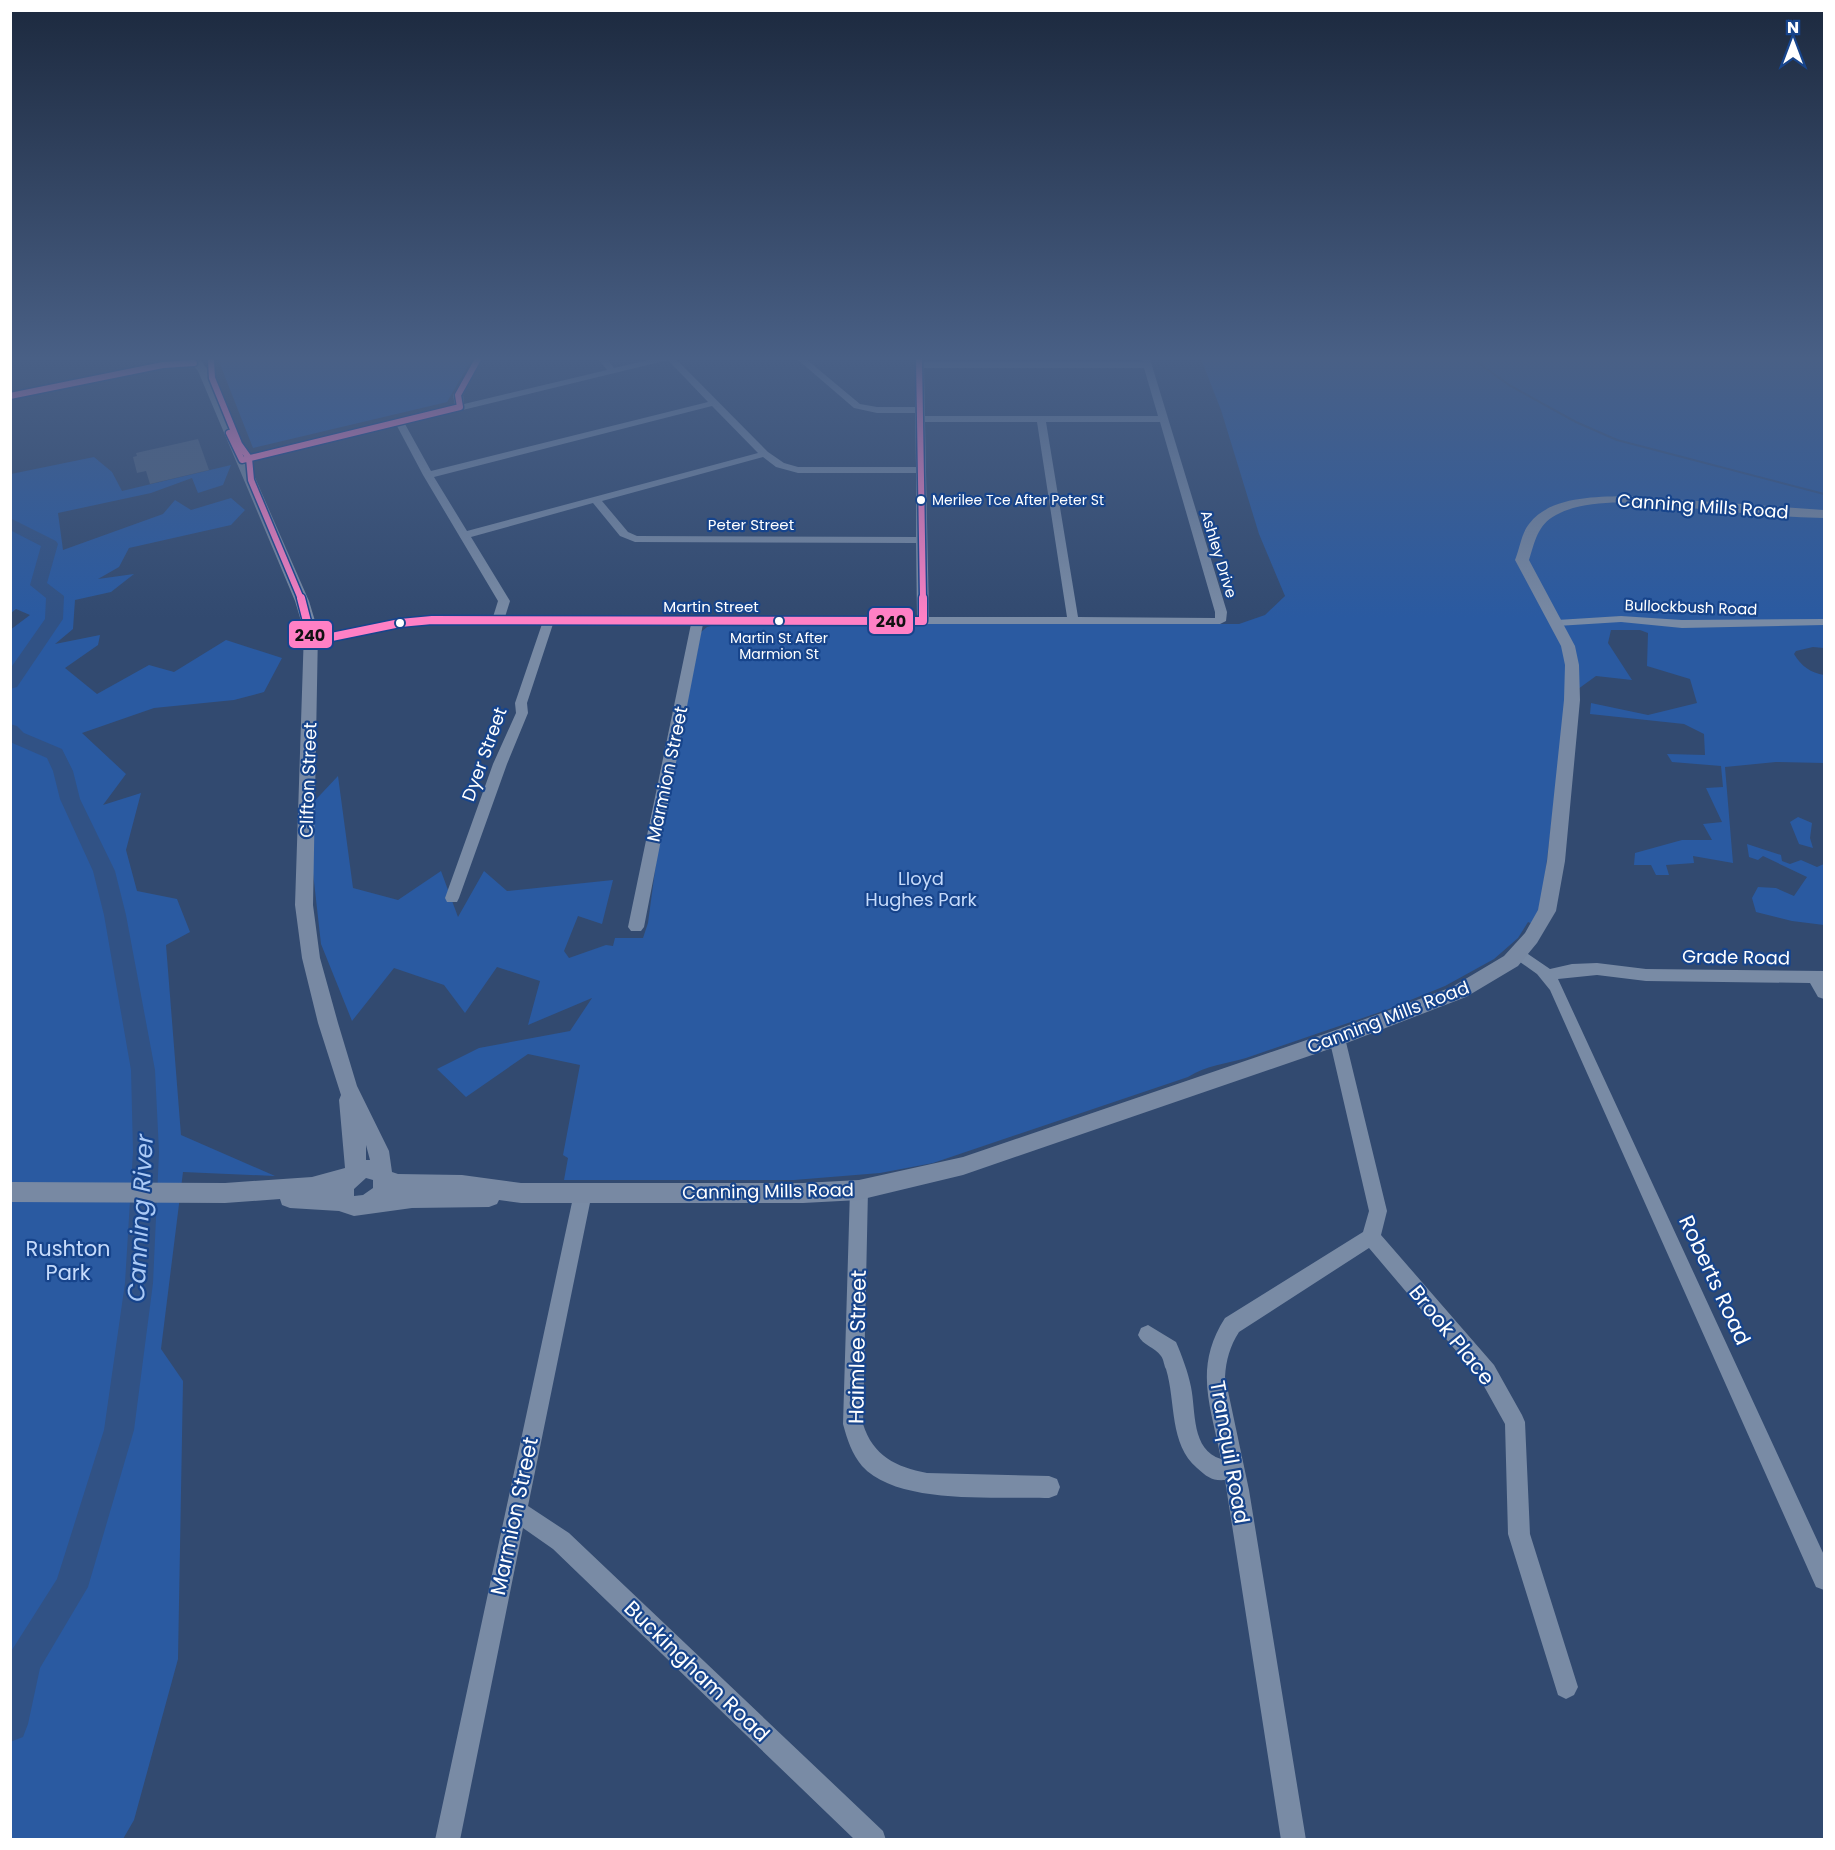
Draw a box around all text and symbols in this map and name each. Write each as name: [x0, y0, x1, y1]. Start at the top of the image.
north arrow: [1763, 12, 1823, 72]
text: N: [1787, 16, 1799, 39]
street label: Canning Mills Road: [1616, 488, 1790, 524]
place label: Merilee Tce After Peter St: [932, 490, 1104, 510]
marker: Merilee Tce After Peter St: [915, 494, 927, 506]
street label: Ashley Drive: [1196, 508, 1242, 600]
street label: Peter Street: [708, 514, 794, 535]
street label: Bullockbush Road: [1624, 594, 1758, 620]
street label: Martin Street: [663, 596, 759, 617]
line badge: 240: [868, 607, 914, 635]
text: 240: [876, 610, 906, 633]
marker: Martin St After Marmion St: [773, 615, 785, 627]
unlabelled marker: [394, 617, 406, 629]
line badge: 240: [288, 620, 333, 649]
text: 240: [295, 624, 325, 647]
place label: Martin St After Marmion St: [730, 628, 828, 664]
street label: Dyer Street: [455, 704, 513, 804]
street label: Marmion Street: [640, 704, 694, 844]
street label: Clifton Street: [293, 722, 323, 838]
park label: Lloyd Hughes Park: [865, 866, 978, 912]
street label: Grade Road: [1682, 944, 1790, 970]
street label: Canning Mills Road: [1303, 975, 1473, 1059]
water label: Canning River: [119, 1132, 161, 1303]
street label: Canning Mills Road: [682, 1177, 854, 1205]
street label: Roberts Road: [1672, 1210, 1758, 1350]
park label: Rushton Park: [25, 1234, 111, 1287]
street label: Haimlee Street: [841, 1270, 873, 1424]
street label: Brook Place: [1403, 1279, 1501, 1391]
street label: Tranquil Road: [1203, 1378, 1257, 1526]
street label: Marmion Street: [483, 1434, 545, 1598]
street label: Buckingham Road: [618, 1594, 776, 1748]

